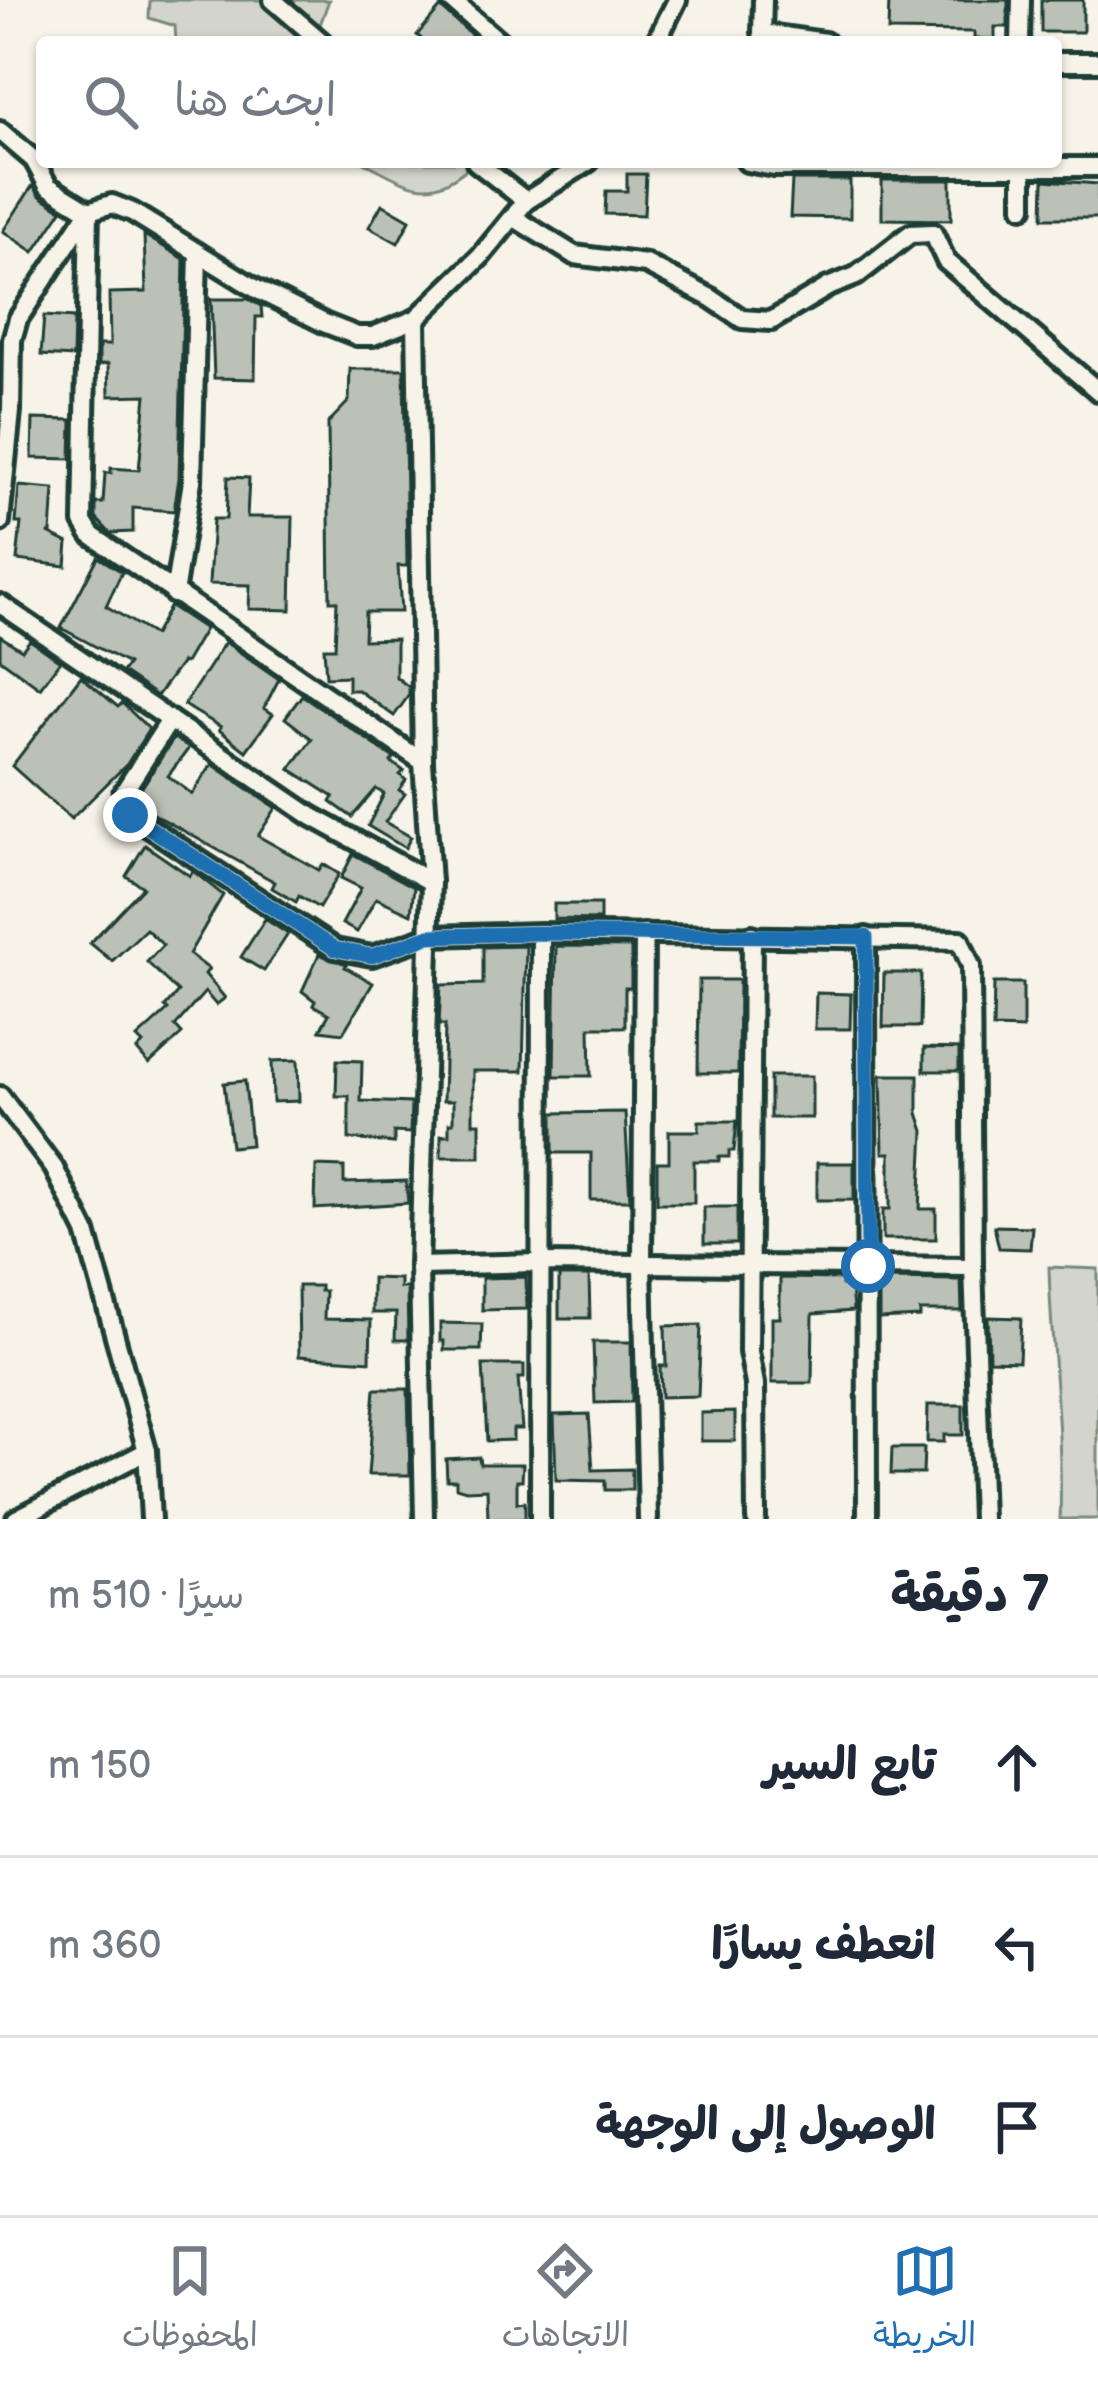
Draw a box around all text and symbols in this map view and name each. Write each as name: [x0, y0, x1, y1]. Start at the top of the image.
search box: [36, 36, 1062, 168]
icon: search: [78, 69, 144, 135]
text: ابحث هنا: [174, 74, 337, 129]
route end: [103, 788, 157, 842]
route start: [841, 1239, 895, 1293]
text: 7 دقيقة: [890, 1565, 1050, 1626]
text: سيرًا · 510 m: [48, 1573, 244, 1620]
icon: ahead: [984, 1734, 1050, 1800]
text: تابع السير: [763, 1738, 936, 1793]
text: 150 m: [48, 1743, 151, 1790]
icon: left: [984, 1914, 1050, 1980]
text: انعطف يسارًا: [711, 1918, 936, 1973]
text: 360 m: [48, 1923, 162, 1970]
icon: arrive: [984, 2094, 1050, 2160]
text: الوصول إلى الوجهة: [595, 2098, 936, 2153]
tab: المحفوظات: [122, 2238, 258, 2364]
tab: الاتجاهات: [502, 2238, 629, 2364]
tab: الخريطة: [873, 2238, 976, 2364]

